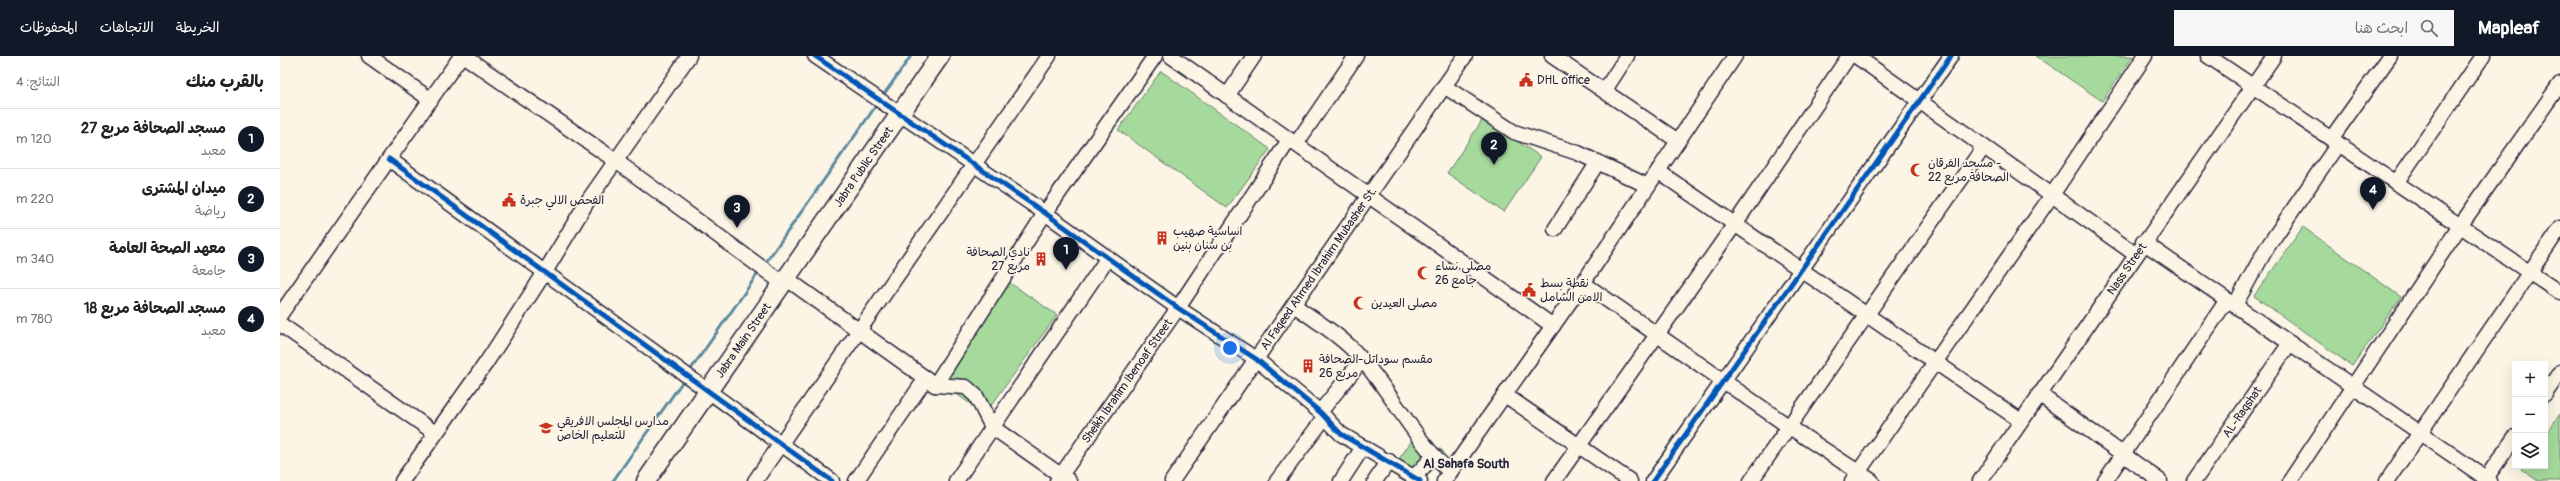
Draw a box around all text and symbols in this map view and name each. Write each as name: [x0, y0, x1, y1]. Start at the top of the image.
search box: [2174, 10, 2454, 46]
text: Mapleaf: [2478, 16, 2540, 40]
icon: search: [2418, 17, 2440, 39]
text: المحفوظات: [20, 19, 78, 36]
text: الاتجاهات: [100, 19, 154, 36]
text: الخريطة: [176, 19, 219, 36]
text: ابحث هنا: [2355, 19, 2408, 38]
text: بالقرب منك: [186, 71, 264, 92]
public building icon: DHL office: [1518, 72, 1534, 88]
place label: DHL office: [1537, 73, 1590, 88]
text: النتائج: 4: [16, 74, 60, 90]
text: مسجد الصحافة مربع 27: [81, 119, 226, 138]
street label: Jabra Public Street: [830, 124, 896, 210]
text: 120 m: [16, 131, 52, 147]
text: 1: [248, 131, 254, 147]
pin: 2: [1481, 132, 1507, 165]
text: معبد: [201, 143, 226, 159]
place label: مسجد الفرقان - الصحافة مربع 22: [1928, 156, 2009, 186]
mosque icon: مسجد الفرقان - الصحافة مربع 22: [1909, 162, 1925, 178]
pin: 4: [2360, 177, 2386, 210]
text: ميدان المشترى: [142, 179, 226, 198]
street label: Al Faqeed Ahmed Ibrahim Mubasher St.: [1257, 184, 1380, 353]
text: 220 m: [16, 191, 54, 207]
text: 2: [247, 191, 255, 207]
public building icon: الفحص الالي جبرة: [501, 192, 517, 208]
place label: الفحص الالي جبرة: [520, 193, 604, 211]
pin: 3: [724, 195, 750, 228]
text: رياضة: [195, 203, 226, 219]
place label: اساسية صهيب بن سنان بنين: [1173, 224, 1243, 253]
building icon: اساسية صهيب بن سنان بنين: [1154, 230, 1170, 246]
pin: 1: [1053, 237, 1079, 270]
text: معهد الصحة العامة: [109, 239, 226, 258]
street label: Nass Street: [2104, 240, 2150, 298]
place label: نادي الصحافة مربع 27: [966, 245, 1030, 275]
text: 340 m: [16, 251, 54, 267]
text: 3: [247, 251, 255, 267]
building icon: نادي الصحافة مربع 27: [1033, 251, 1049, 267]
place label: مصلى نساء جامع 26: [1435, 259, 1491, 289]
text: جامعة: [192, 263, 226, 279]
mosque icon: مصلى نساء جامع 26: [1416, 265, 1432, 281]
place label: نقطة بسط الامن الشامل: [1540, 276, 1603, 305]
public building icon: نقطة بسط الامن الشامل: [1521, 282, 1537, 298]
mosque icon: مصلى العيدين: [1352, 295, 1368, 311]
place label: مصلى العيدين: [1371, 296, 1437, 311]
text: مسجد الصحافة مربع 18: [84, 299, 226, 318]
street label: Jabra Main Street: [712, 300, 775, 381]
text: 780 m: [16, 311, 53, 327]
text: 4: [247, 311, 255, 327]
street label: Sheikh Ibrahim Ibenoaf Street: [1078, 316, 1176, 446]
text: معبد: [201, 323, 226, 339]
your location: [1220, 338, 1240, 358]
place label: مقسم سوداتل-الصحافة مربع 26: [1319, 352, 1433, 382]
building icon: مقسم سوداتل-الصحافة مربع 26: [1300, 358, 1316, 374]
map controls: [2512, 361, 2548, 469]
button: +: [2512, 361, 2548, 397]
street label: AL-Raqshat: [2219, 383, 2265, 441]
button: −: [2512, 397, 2548, 433]
place label: مدارس المجلس الافريقي للتعليم الخاص: [557, 414, 669, 444]
school or university icon: مدارس المجلس الافريقي للتعليم الخاص: [538, 420, 554, 436]
button: layers: [2512, 433, 2548, 469]
district label: Al Sahafa South: [1423, 456, 1509, 472]

